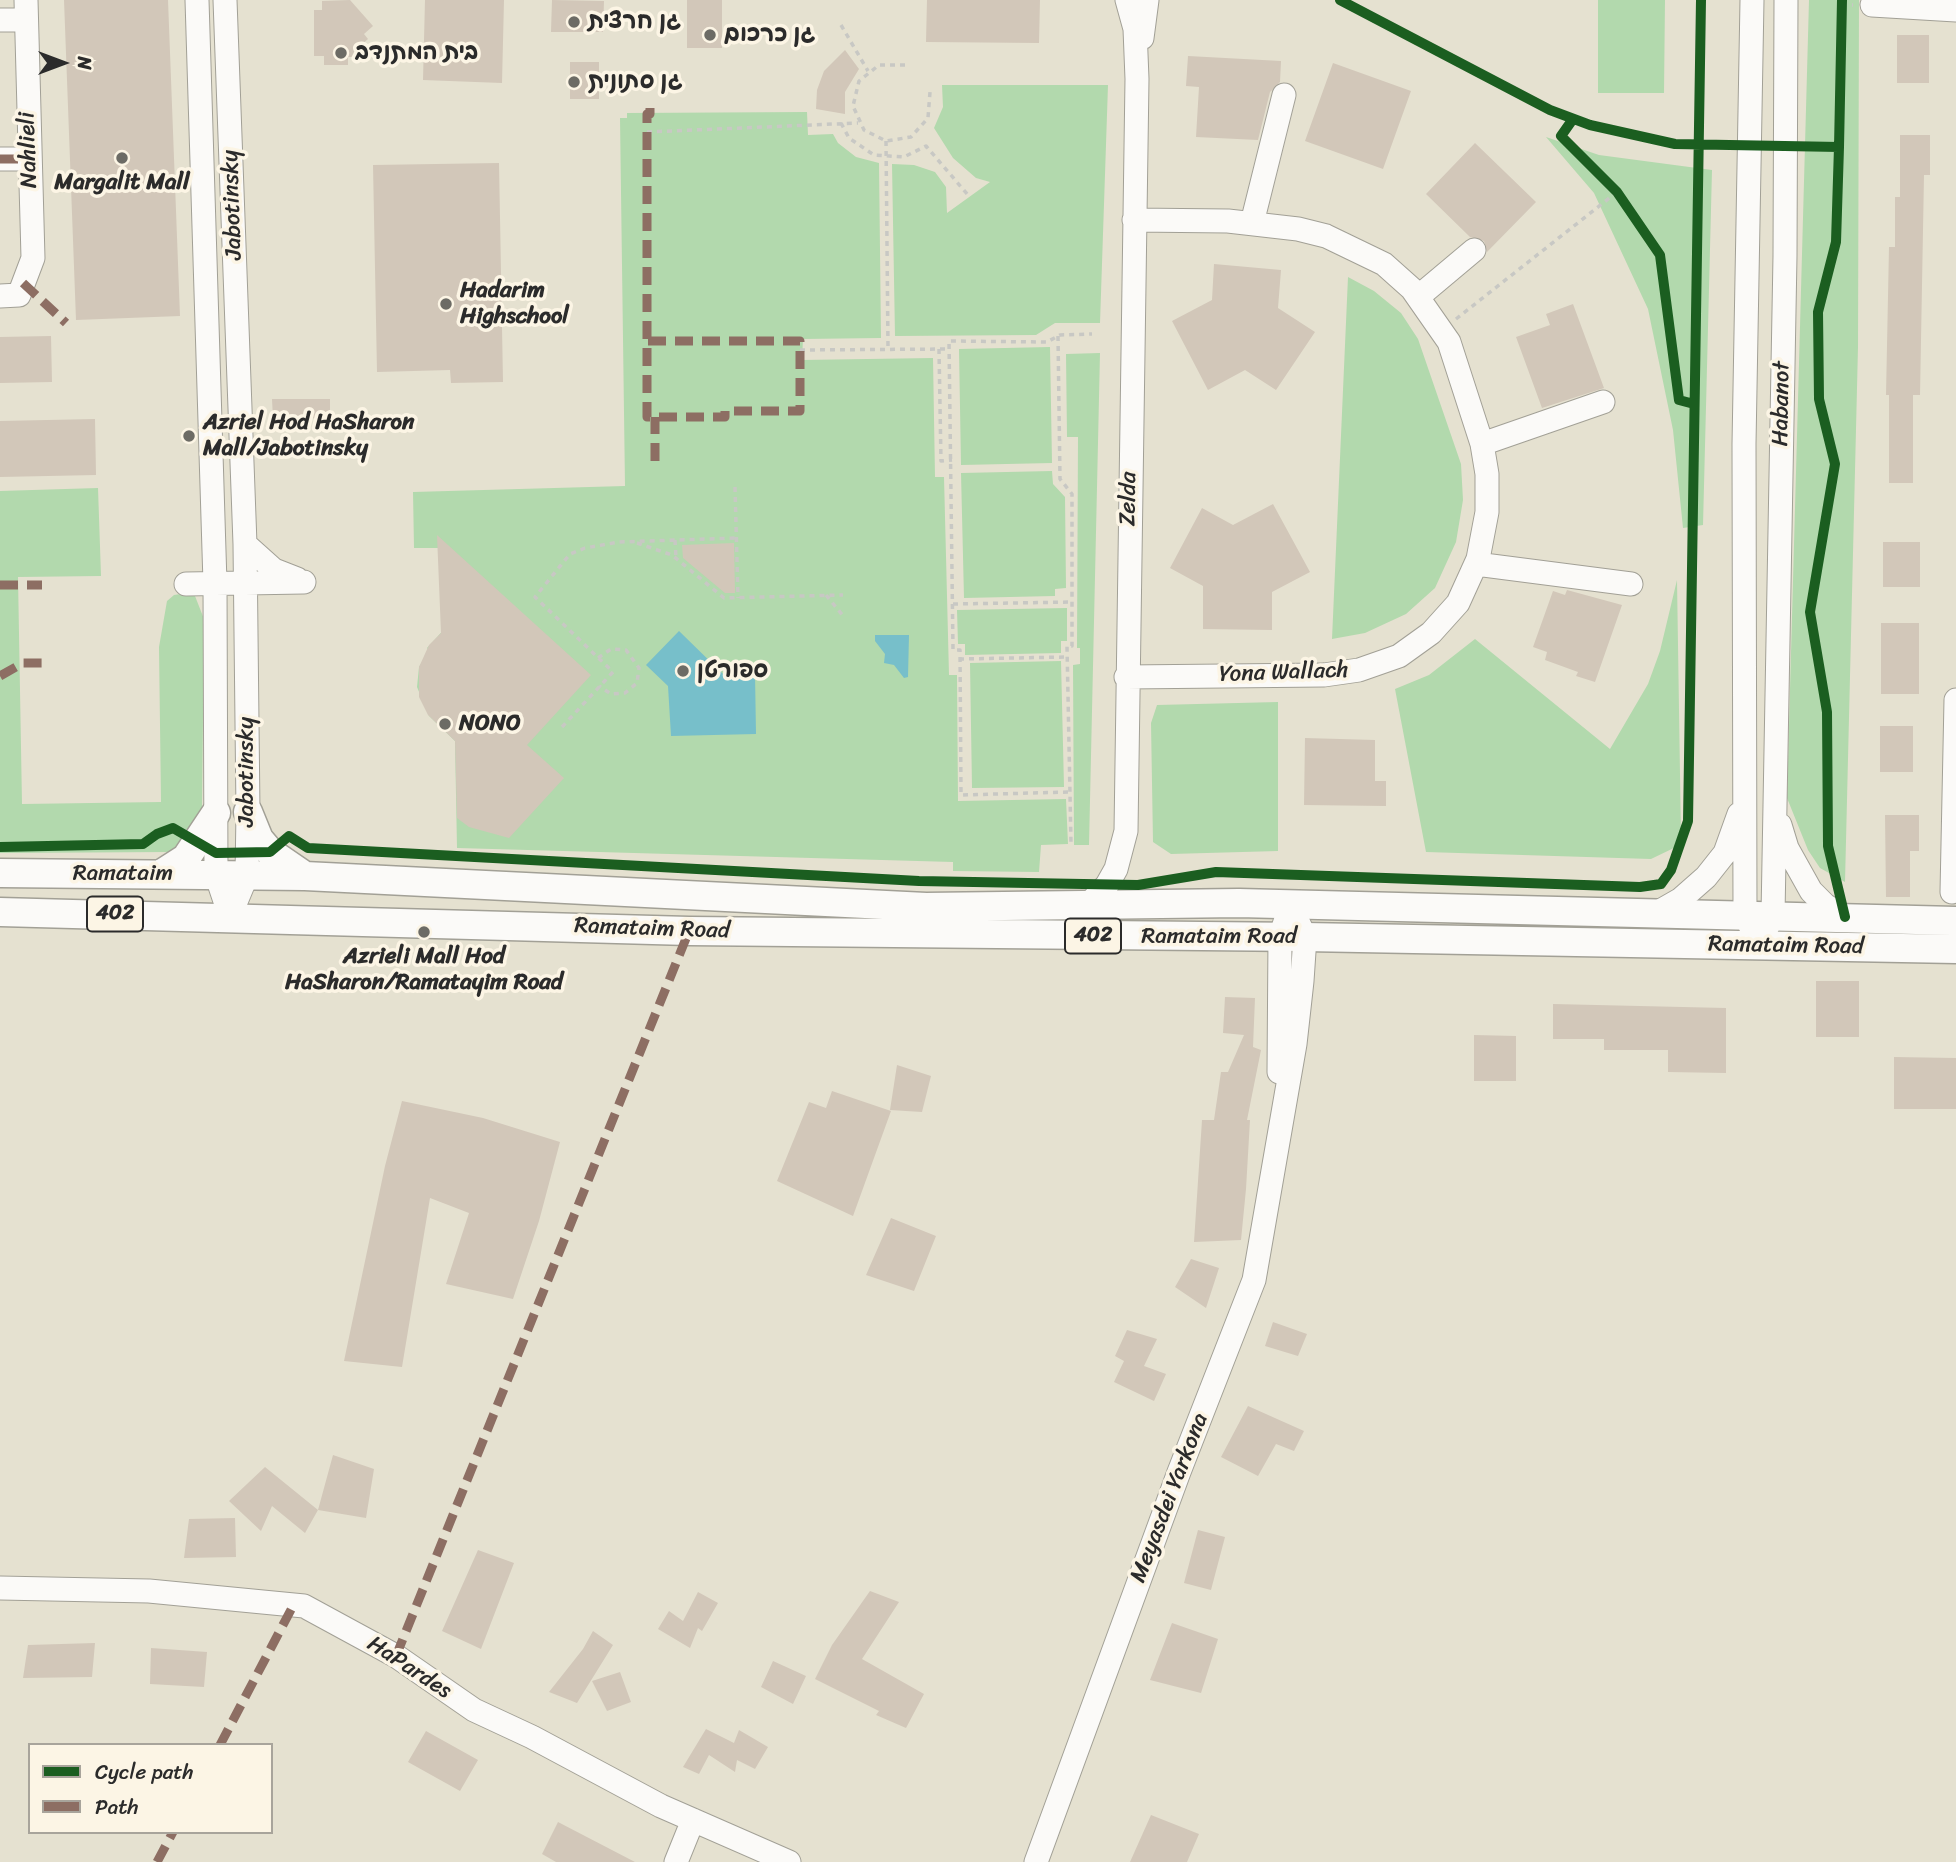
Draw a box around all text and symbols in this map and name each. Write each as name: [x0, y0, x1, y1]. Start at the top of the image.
place label: גן חרצית: [588, 8, 681, 36]
marker: גן חרצית: [566, 14, 582, 30]
place label: גן כרכום: [724, 21, 815, 49]
marker: גן כרכום: [702, 27, 718, 43]
north arrow: [28, 28, 98, 98]
place label: בית המתנדב: [355, 39, 478, 67]
marker: בית המתנדב: [333, 45, 349, 61]
text: N: [68, 56, 101, 70]
place label: גן סתונית: [588, 68, 683, 96]
marker: גן סתונית: [566, 74, 582, 90]
street label: Nahlieli: [14, 111, 44, 189]
marker: Margalit Mall: [114, 150, 130, 166]
street label: Jabotinsky: [217, 150, 249, 260]
place label: Margalit Mall: [54, 169, 190, 197]
place label: Hadarim Highschool: [460, 277, 569, 331]
marker: Hadarim Highschool: [438, 296, 454, 312]
street label: Habanot: [1767, 361, 1797, 447]
place label: Azriel Hod HaSharon Mall/Jabotinsky: [203, 409, 414, 463]
marker: Azriel Hod HaSharon Mall/Jabotinsky: [181, 428, 197, 444]
street label: Zelda: [1115, 471, 1143, 527]
place label: ספורטן: [697, 657, 768, 685]
street label: Yona Wallach: [1219, 657, 1349, 689]
marker: ספורטן: [675, 663, 691, 679]
place label: NONO: [459, 710, 521, 738]
marker: NONO: [437, 716, 453, 732]
street label: Jabotinsky: [233, 717, 261, 827]
street label: Ramataim: [73, 860, 173, 888]
road number: 402: [87, 897, 143, 932]
street label: Ramataim Road: [574, 912, 730, 946]
road number: 402: [1065, 918, 1121, 954]
street label: Ramataim Road: [1141, 923, 1297, 951]
marker: Azrieli Mall Hod HaSharon/Ramatayim Road: [416, 924, 432, 940]
street label: Ramataim Road: [1708, 931, 1864, 961]
place label: Azrieli Mall Hod HaSharon/Ramatayim Road: [285, 943, 563, 997]
street label: Meyasdei Yarkona: [1125, 1409, 1215, 1587]
street label: HaPardes: [362, 1631, 456, 1705]
legend: [28, 1743, 273, 1834]
text: Cycle path: [95, 1753, 194, 1791]
text: Path: [95, 1788, 138, 1826]

